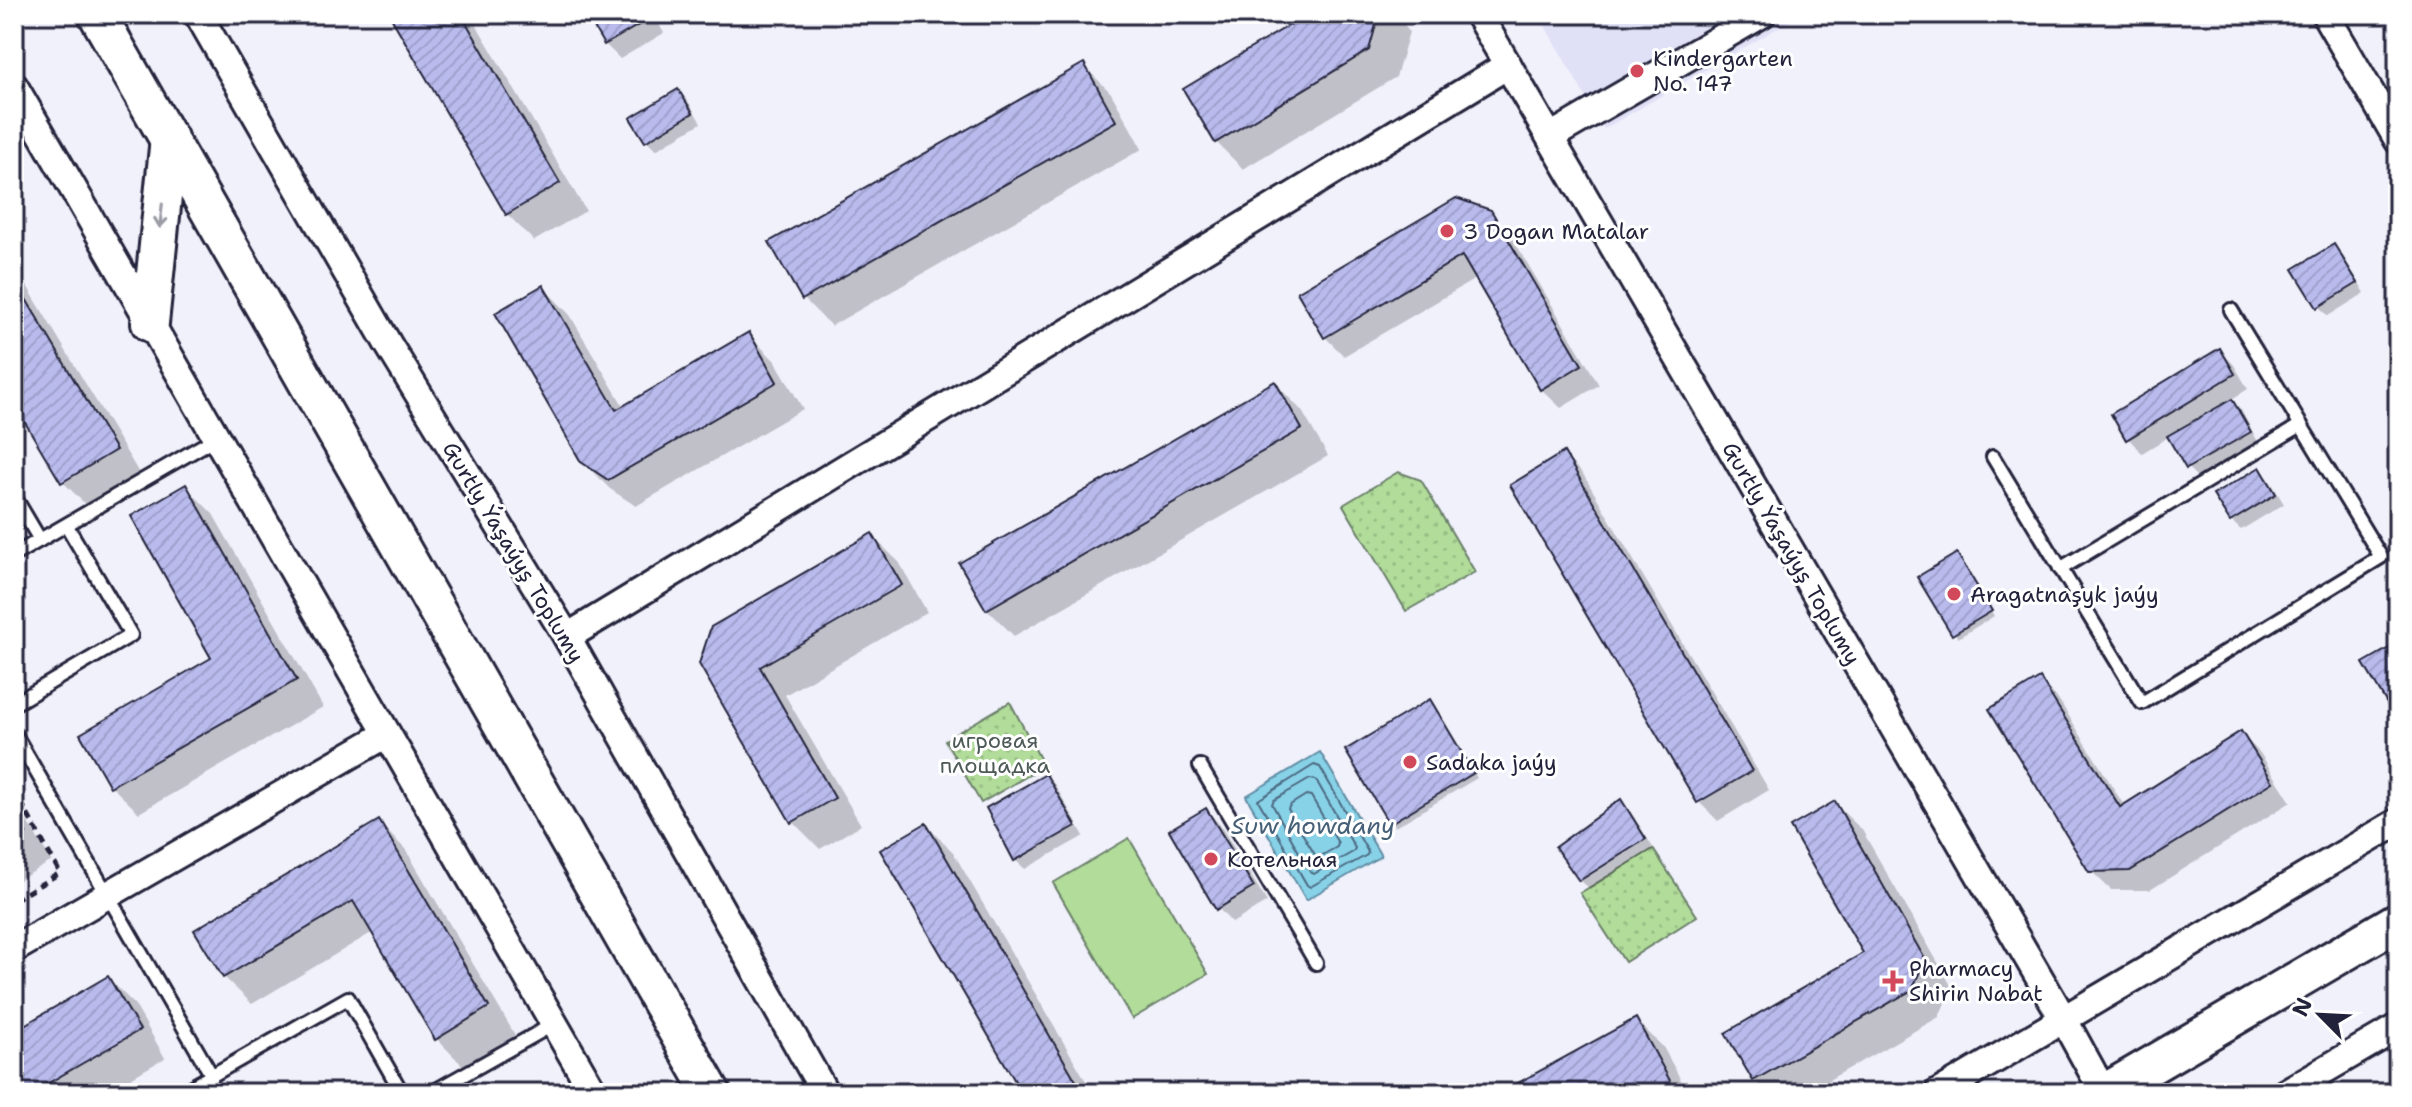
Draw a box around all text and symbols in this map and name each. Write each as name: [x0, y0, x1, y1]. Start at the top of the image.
place label: Kindergarten No. 147: [1653, 44, 1793, 98]
marker: Kindergarten No. 147: [1628, 62, 1646, 80]
one-way arrow: [154, 202, 169, 229]
place label: 3 Dogan Matalar: [1463, 217, 1649, 246]
marker: 3 Dogan Matalar: [1438, 222, 1456, 240]
street label: Gurtly Ýaşaýyş Toplumy: [436, 436, 591, 668]
street label: Gurtly Ýaşaýyş Toplumy: [1716, 436, 1867, 670]
place label: Aragatnaşyk jaýy: [1970, 580, 2159, 609]
marker: Aragatnaşyk jaýy: [1945, 585, 1963, 603]
park label: игровая площадка: [940, 726, 1051, 780]
place label: Sadaka jaýy: [1426, 748, 1557, 777]
marker: Sadaka jaýy: [1401, 753, 1419, 771]
water label: Suw howdany: [1231, 810, 1395, 842]
place label: Котельная: [1227, 845, 1338, 874]
marker: Котельная: [1202, 850, 1220, 868]
place label: Pharmacy Shirin Nabat: [1909, 954, 2043, 1008]
marker: Pharmacy Shirin Nabat: [1884, 972, 1902, 990]
north arrow: [2280, 975, 2360, 1055]
text: N: [2285, 993, 2319, 1021]

